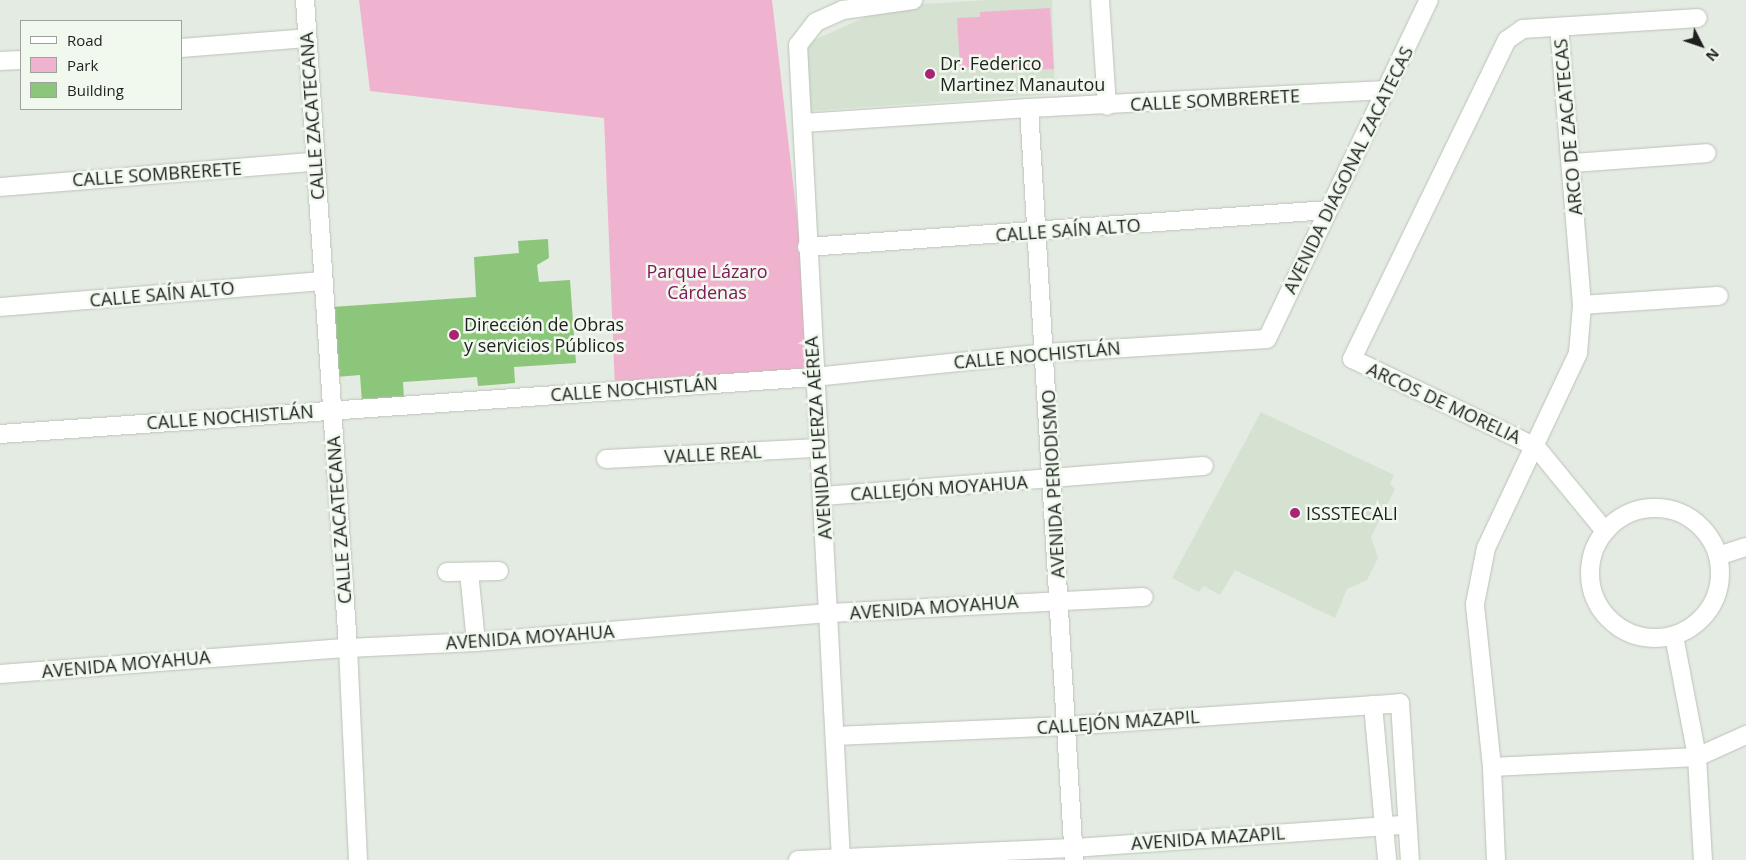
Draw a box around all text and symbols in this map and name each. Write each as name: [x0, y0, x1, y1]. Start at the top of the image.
legend: [20, 20, 182, 110]
north arrow: [1676, 20, 1726, 70]
text: Road: [67, 30, 103, 50]
street label: CALLE ZACATECANA: [295, 31, 329, 201]
street label: ARCO DE ZACATECAS: [1550, 38, 1586, 216]
street label: AVENIDA DIAGONAL ZACATECAS: [1279, 43, 1417, 297]
text: N: [1702, 45, 1724, 66]
place label: Dr. Federico Martinez Manautou: [940, 53, 1105, 96]
text: Park: [67, 55, 98, 75]
marker: Dr. Federico Martinez Manautou: [924, 68, 936, 80]
text: Building: [67, 80, 124, 100]
street label: CALLE SOMBRERETE: [1130, 85, 1300, 115]
street label: CALLE SOMBRERETE: [71, 157, 243, 191]
street label: CALLE SAÍN ALTO: [995, 214, 1141, 246]
park label: Parque Lázaro Cárdenas: [646, 261, 768, 304]
street label: CALLE SAÍN ALTO: [89, 277, 235, 311]
place label: Dirección de Obras y servicios Públicos: [464, 314, 625, 356]
marker: Dirección de Obras y servicios Públicos: [448, 329, 460, 341]
street label: AVENIDA FUERZA AÉREA: [800, 336, 836, 540]
street label: CALLE NOCHISTLÁN: [953, 337, 1121, 373]
street label: ARCOS DE MORELIA: [1364, 358, 1524, 448]
street label: CALLE NOCHISTLÁN: [550, 372, 718, 406]
street label: AVENIDA PERIODISMO: [1037, 389, 1069, 579]
street label: CALLE NOCHISTLÁN: [146, 400, 314, 434]
street label: CALLE ZACATECANA: [322, 435, 356, 605]
street label: VALLE REAL: [664, 441, 762, 467]
street label: CALLEJÓN MOYAHUA: [849, 471, 1029, 505]
place label: ISSSTECALI: [1306, 502, 1398, 524]
marker: ISSSTECALI: [1288, 506, 1302, 520]
street label: AVENIDA MOYAHUA: [849, 590, 1019, 624]
street label: AVENIDA MOYAHUA: [445, 620, 615, 654]
street label: AVENIDA MOYAHUA: [41, 646, 211, 682]
street label: CALLEJÓN MAZAPIL: [1036, 706, 1200, 738]
street label: AVENIDA MAZAPIL: [1130, 822, 1286, 854]

